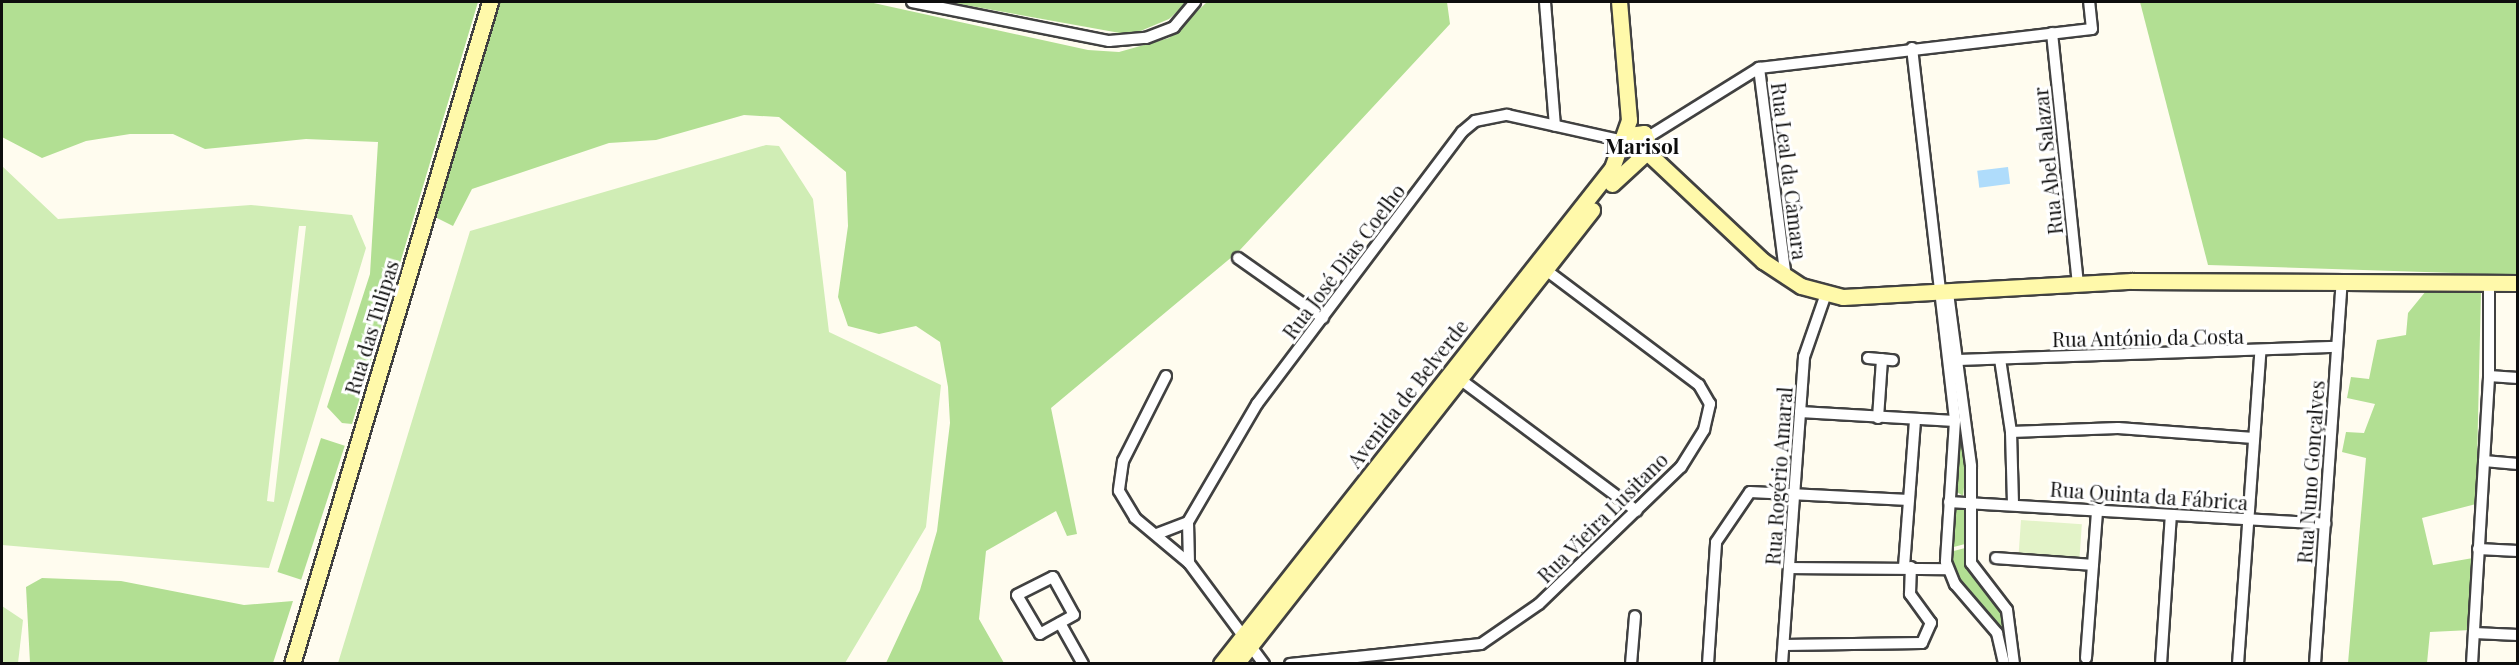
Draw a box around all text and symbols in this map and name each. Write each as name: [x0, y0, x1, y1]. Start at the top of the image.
street label: Rua Leal da Câmara: [1767, 81, 1813, 261]
street label: Rua Abel Salazar: [2027, 86, 2067, 236]
district label: Marisol: [1605, 132, 1679, 158]
street label: Rua José Dias Coelho: [1277, 179, 1409, 343]
street label: Rua das Tulipas: [339, 257, 403, 397]
street label: Avenida de Belverde: [1342, 314, 1472, 472]
street label: Rua António da Costa: [2051, 323, 2245, 351]
street label: Rua Nuno Gonçalves: [2292, 379, 2328, 565]
street label: Rua Rogério Amaral: [1760, 386, 1796, 566]
street label: Rua Vieira Lusitano: [1532, 447, 1672, 587]
street label: Rua Quinta da Fábrica: [2049, 476, 2249, 514]

